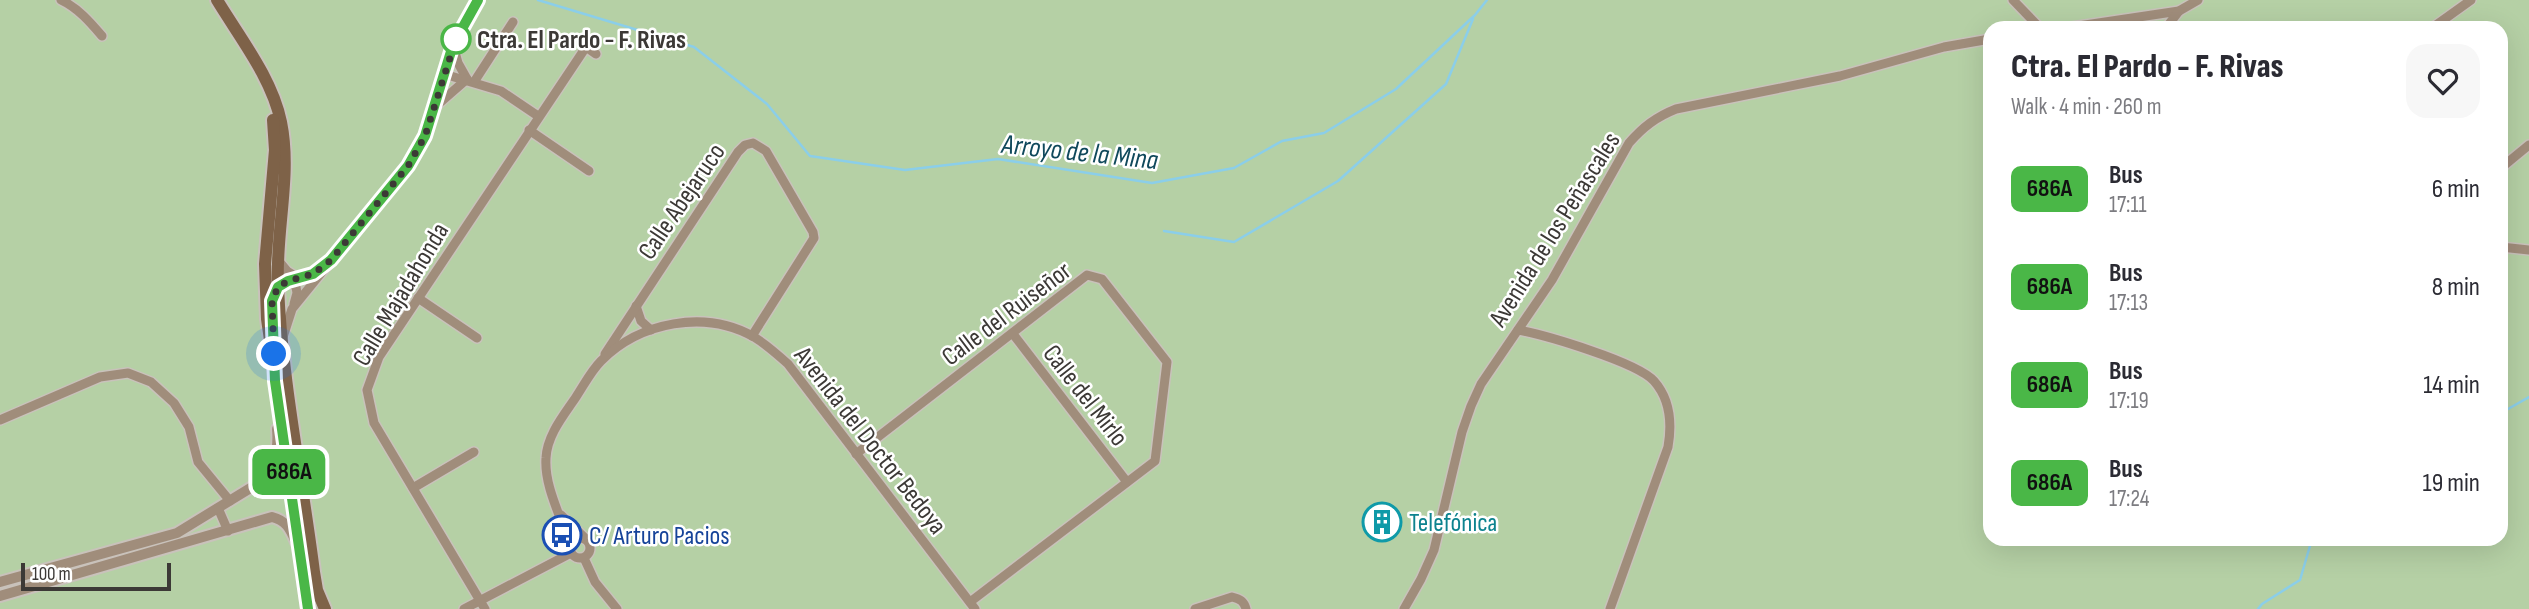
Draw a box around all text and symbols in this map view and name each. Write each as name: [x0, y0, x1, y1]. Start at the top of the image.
marker: Ctra. El Pardo - F. Rivas: [441, 24, 471, 54]
place label: Ctra. El Pardo - F. Rivas: [477, 25, 686, 56]
button: heart: [2406, 44, 2480, 118]
text: Ctra. El Pardo - F. Rivas: [2011, 47, 2284, 87]
text: Walk · 4 min · 260 m: [2011, 93, 2161, 121]
street label: Avenida de los Peñascales: [1482, 127, 1628, 333]
water label: Arroyo de la Mina: [999, 128, 1160, 177]
street label: Calle Abejaruco: [632, 138, 732, 266]
text: Bus: [2109, 160, 2143, 191]
text: 686A: [2027, 174, 2072, 203]
text: 6 min: [2432, 174, 2480, 205]
text: 17:11: [2109, 191, 2147, 219]
street label: Calle Majadahonda: [346, 218, 456, 372]
street label: Calle del Ruiseñor: [936, 255, 1078, 373]
text: Bus: [2109, 258, 2143, 289]
text: 686A: [2027, 272, 2072, 301]
text: 8 min: [2432, 272, 2480, 303]
text: 17:13: [2109, 289, 2148, 317]
your location: [256, 336, 291, 371]
street label: Calle del Mirlo: [1036, 339, 1134, 453]
street label: Avenida del Doctor Bedoya: [786, 340, 953, 541]
text: Bus: [2109, 356, 2143, 387]
text: 686A: [2027, 370, 2072, 399]
text: 14 min: [2423, 370, 2480, 401]
text: 17:19: [2109, 387, 2149, 415]
line badge: 686A: [240, 449, 338, 495]
text: Bus: [2109, 454, 2143, 485]
text: 686A: [266, 457, 312, 486]
text: 686A: [2027, 468, 2072, 497]
text: 19 min: [2423, 468, 2480, 499]
text: 17:24: [2109, 485, 2149, 513]
building icon: Telefónica: [1361, 501, 1403, 543]
place label: Telefónica: [1409, 508, 1497, 539]
bus stop icon: C/ Arturo Pacios: [541, 514, 583, 556]
place label: C/ Arturo Pacios: [589, 521, 730, 552]
scale bar: [21, 560, 172, 592]
text: 100 m: [32, 563, 71, 586]

